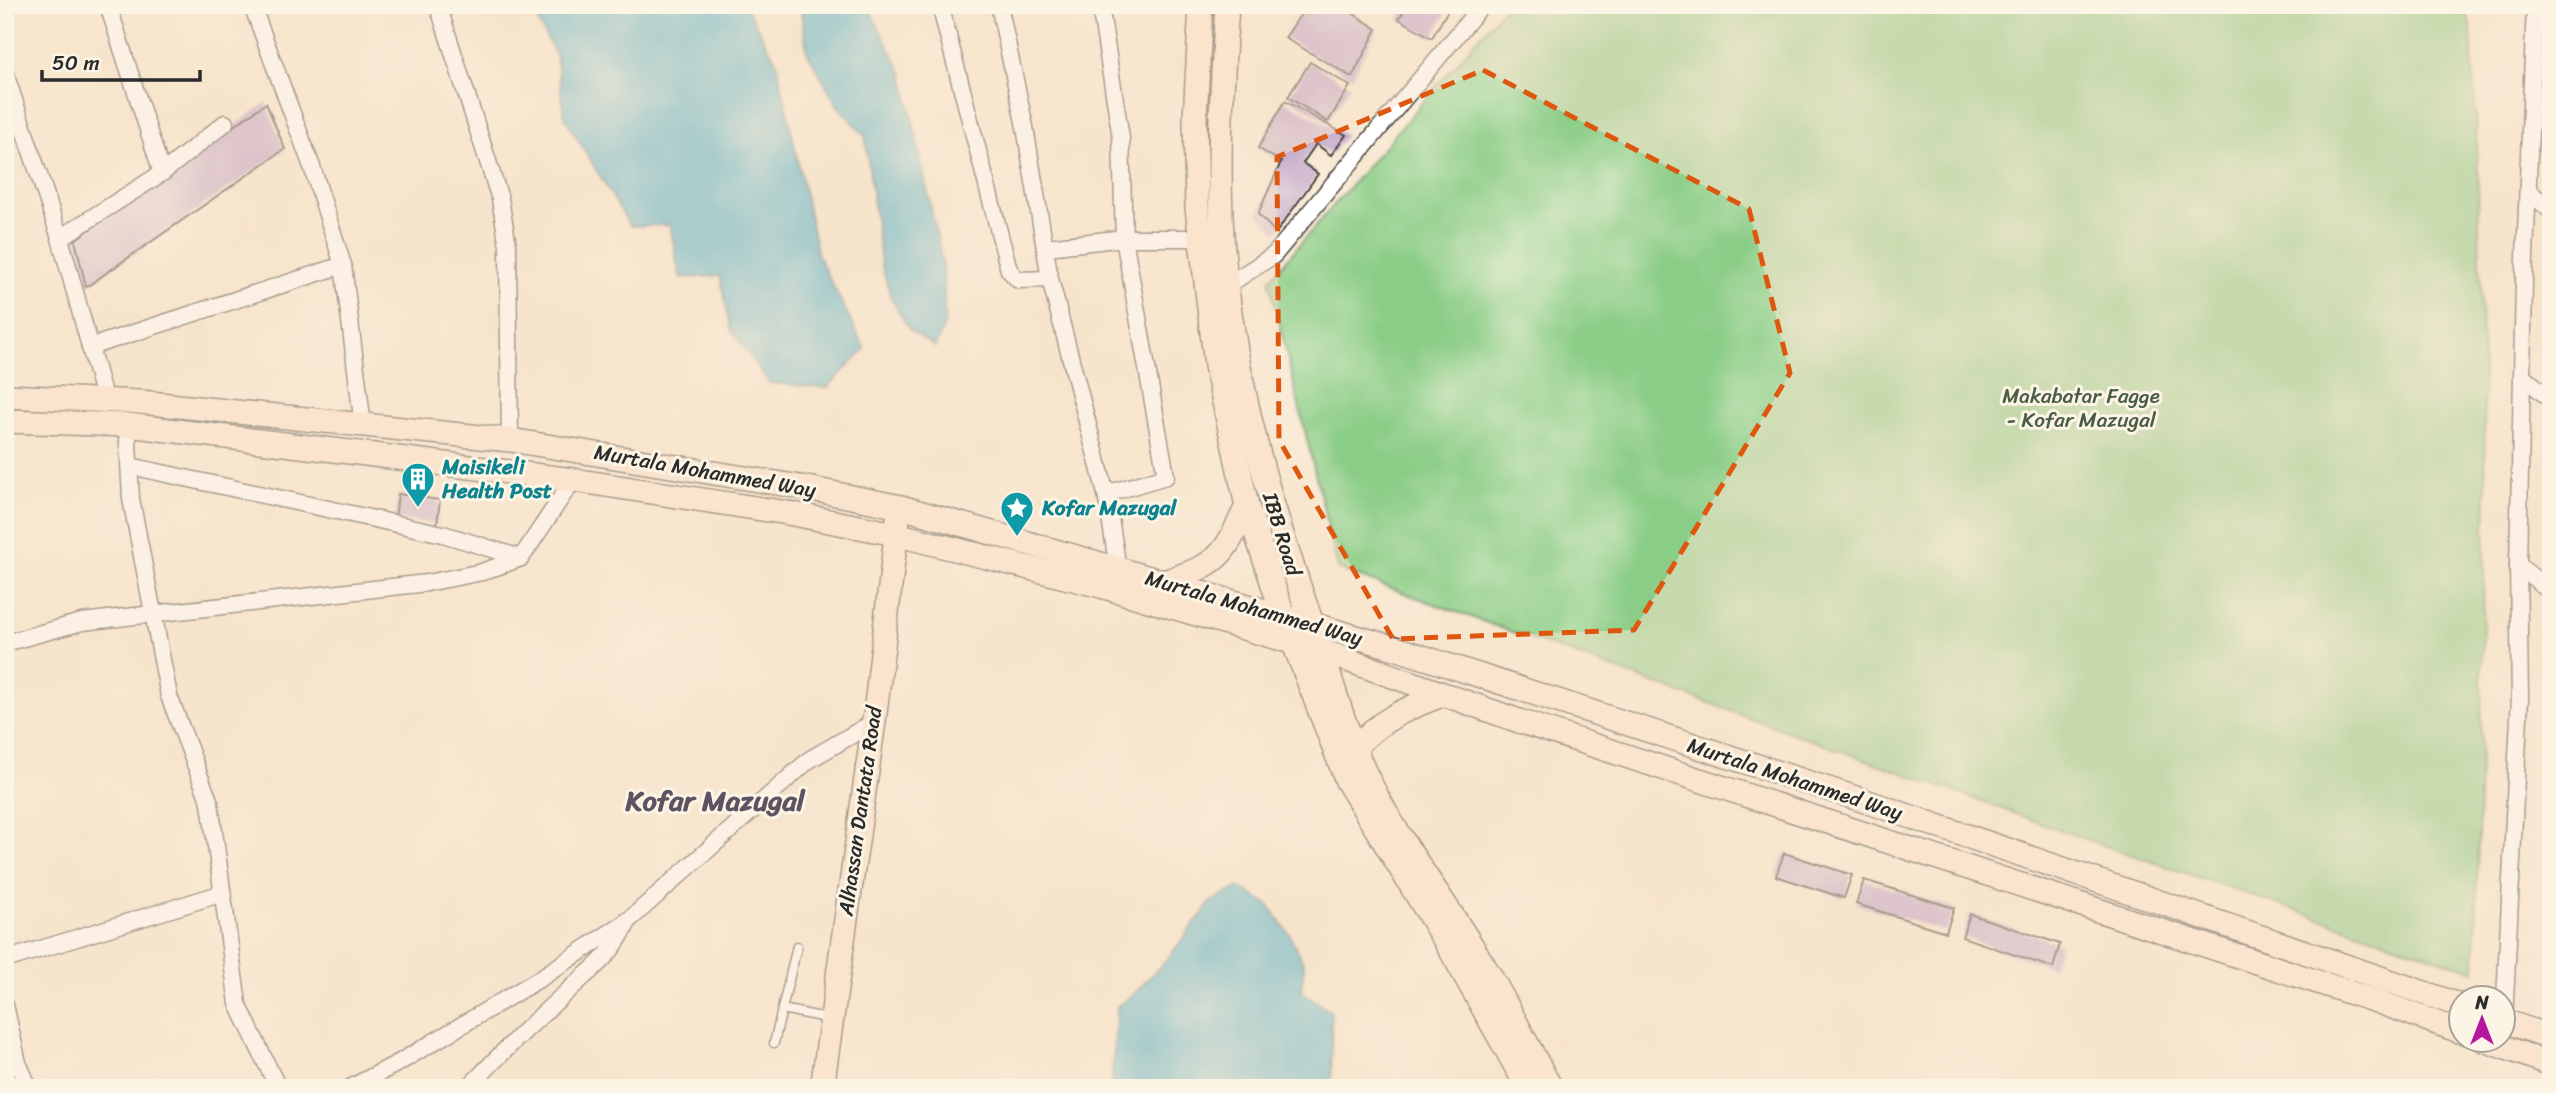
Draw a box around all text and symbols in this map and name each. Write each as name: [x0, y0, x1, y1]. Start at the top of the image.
scale bar: [42, 38, 200, 82]
text: 50 m: [52, 44, 100, 82]
park label: Makabatar Fagge - Kofar Mazugal: [2002, 377, 2160, 439]
street label: Murtala Mohammed Way: [591, 433, 819, 509]
place label: Maisikeli Health Post: [441, 448, 553, 510]
building icon: Maisikeli Health Post: [399, 460, 437, 509]
street label: IBB Road: [1251, 487, 1313, 582]
place icon: Kofar Mazugal: [998, 489, 1036, 538]
place label: Kofar Mazugal: [1041, 489, 1177, 527]
street label: Murtala Mohammed Way: [1141, 559, 1367, 657]
street label: Alhassan Dantata Road: [826, 702, 894, 919]
street label: Murtala Mohammed Way: [1682, 726, 1908, 832]
district label: Kofar Mazugal: [625, 776, 805, 825]
north arrow: [2448, 984, 2518, 1054]
text: N: [2474, 986, 2489, 1019]

